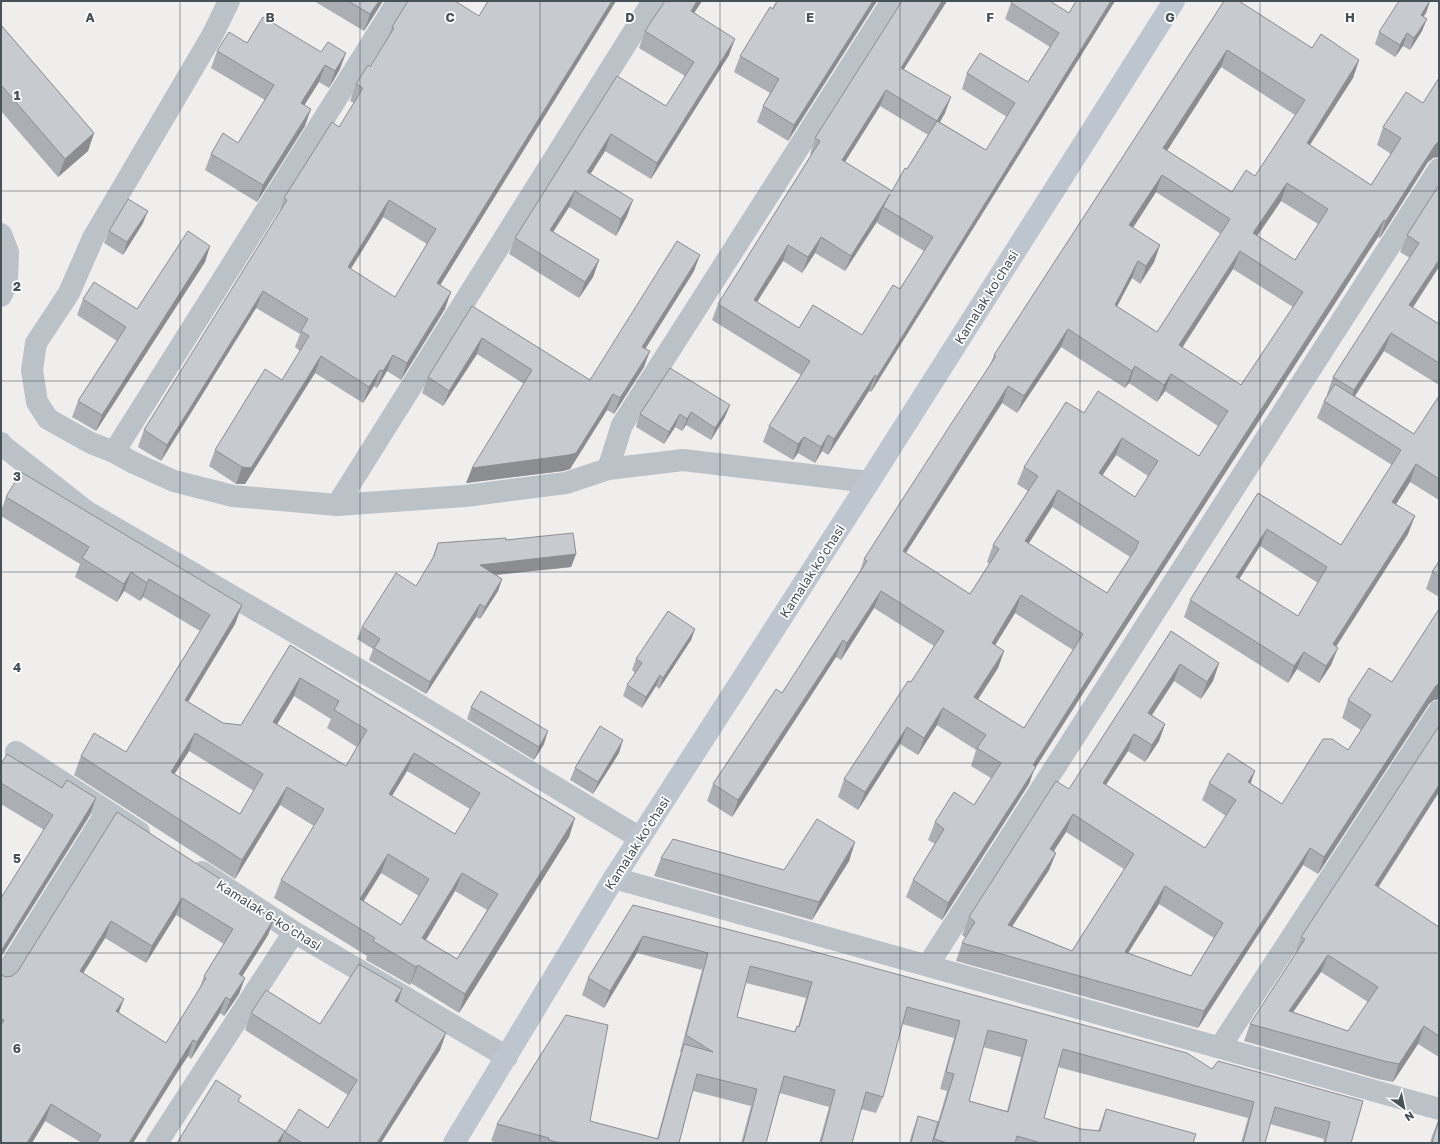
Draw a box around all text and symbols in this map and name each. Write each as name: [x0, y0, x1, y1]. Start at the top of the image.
text: A: [85, 9, 95, 25]
text: B: [265, 9, 275, 25]
text: C: [445, 9, 455, 25]
text: D: [625, 9, 635, 25]
text: E: [806, 9, 814, 25]
text: F: [986, 9, 994, 25]
text: G: [1165, 9, 1175, 25]
text: H: [1345, 9, 1355, 25]
text: 1: [14, 87, 21, 103]
street label: Kamalak koʻchasi: [951, 247, 1021, 347]
text: 2: [13, 278, 21, 294]
text: 3: [13, 468, 21, 484]
street label: Kamalak koʻchasi: [776, 521, 848, 621]
text: 4: [13, 659, 21, 675]
street label: Kamalak koʻchasi: [601, 793, 673, 893]
text: 5: [13, 850, 21, 866]
street label: Kamalak 6-koʻchasi: [214, 876, 324, 954]
text: 6: [13, 1040, 21, 1056]
north arrow: [1384, 1088, 1424, 1128]
text: N: [1403, 1109, 1417, 1125]

